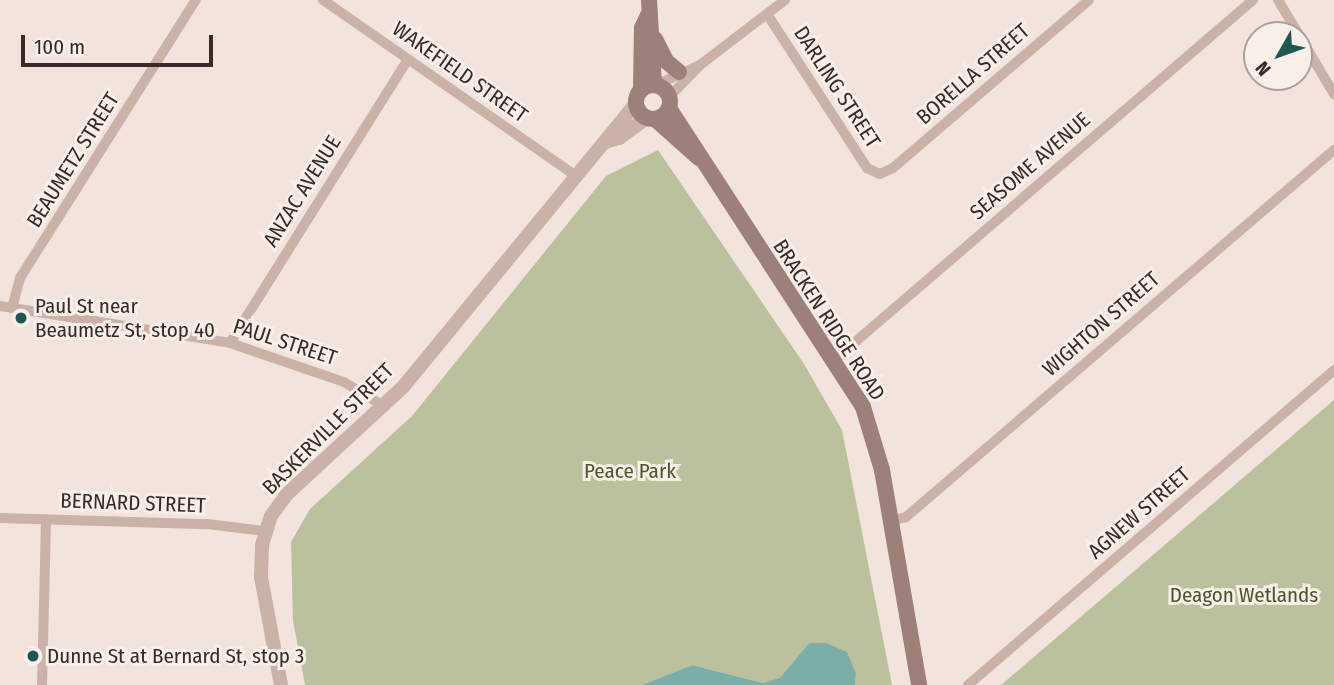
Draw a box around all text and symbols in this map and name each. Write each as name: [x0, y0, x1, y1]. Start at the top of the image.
street label: WAKEFIELD STREET: [388, 16, 532, 128]
street label: BORELLA STREET: [911, 18, 1035, 130]
scale bar: [24, 21, 217, 65]
north arrow: [1243, 21, 1313, 91]
street label: DARLING STREET: [788, 22, 886, 152]
text: 100 m: [34, 34, 85, 60]
text: N: [1251, 57, 1276, 80]
street label: BEAUMETZ STREET: [21, 88, 125, 232]
street label: SEASOME AVENUE: [965, 107, 1095, 225]
street label: ANZAC AVENUE: [258, 131, 346, 251]
street label: BRACKEN RIDGE ROAD: [768, 235, 890, 405]
street label: WIGHTON STREET: [1037, 266, 1165, 382]
place label: Paul St near Beaumetz St, stop 40: [35, 293, 215, 343]
marker: Paul St near Beaumetz St, stop 40: [13, 310, 29, 326]
street label: PAUL STREET: [230, 313, 340, 371]
street label: BASKERVILLE STREET: [257, 358, 399, 500]
park label: Peace Park: [584, 458, 676, 484]
street label: AGNEW STREET: [1083, 462, 1195, 564]
street label: BERNARD STREET: [60, 488, 206, 518]
park label: Deagon Wetlands: [1170, 582, 1318, 608]
place label: Dunne St at Bernard St, stop 3: [47, 643, 304, 669]
marker: Dunne St at Bernard St, stop 3: [25, 648, 41, 664]

